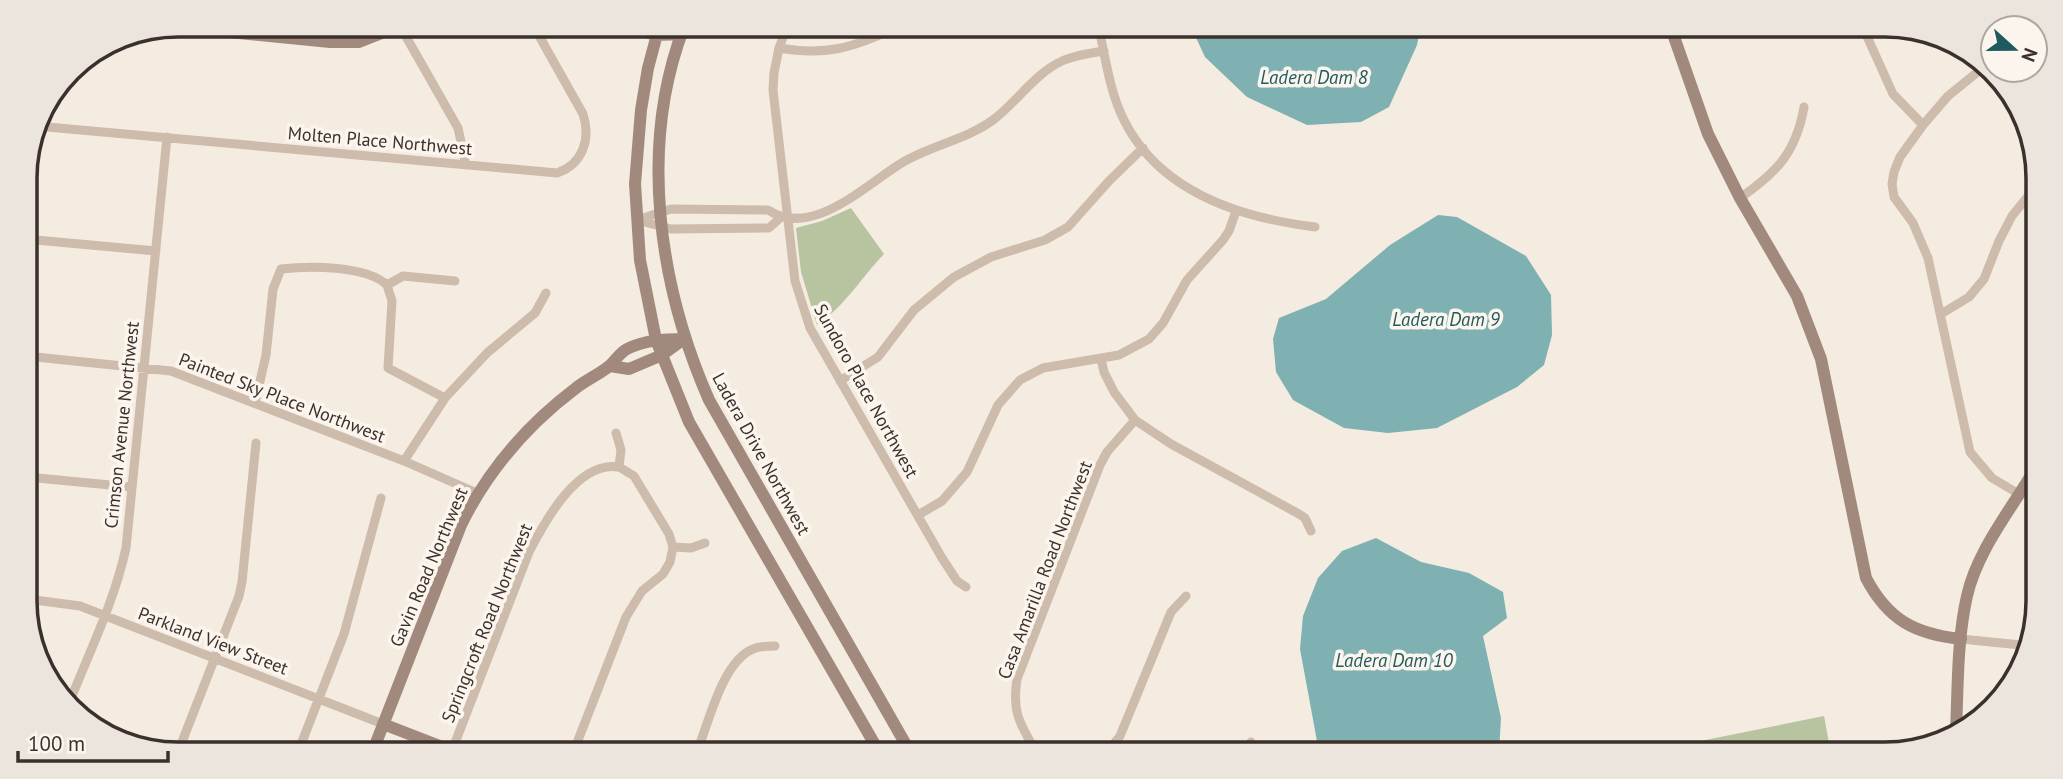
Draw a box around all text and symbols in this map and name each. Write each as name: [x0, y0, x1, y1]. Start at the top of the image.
north arrow: [1979, 14, 2049, 84]
text: N: [2016, 45, 2043, 65]
water label: Ladera Dam 8: [1260, 65, 1368, 89]
street label: Molten Place Northwest: [287, 121, 473, 160]
street label: Sundoro Place Northwest: [809, 300, 924, 482]
water label: Ladera Dam 9: [1392, 307, 1500, 331]
street label: Crimson Avenue Northwest: [99, 320, 144, 530]
street label: Painted Sky Place Northwest: [176, 348, 389, 448]
street label: Ladera Drive Northwest: [707, 369, 816, 539]
street label: Casa Amarilla Road Northwest: [992, 457, 1097, 682]
street label: Gavin Road Northwest: [385, 484, 473, 650]
street label: Springcroft Road Northwest: [436, 520, 537, 726]
street label: Parkland View Street: [135, 601, 291, 680]
water label: Ladera Dam 10: [1335, 648, 1454, 672]
scale bar: [18, 720, 168, 764]
text: 100 m: [28, 730, 85, 757]

